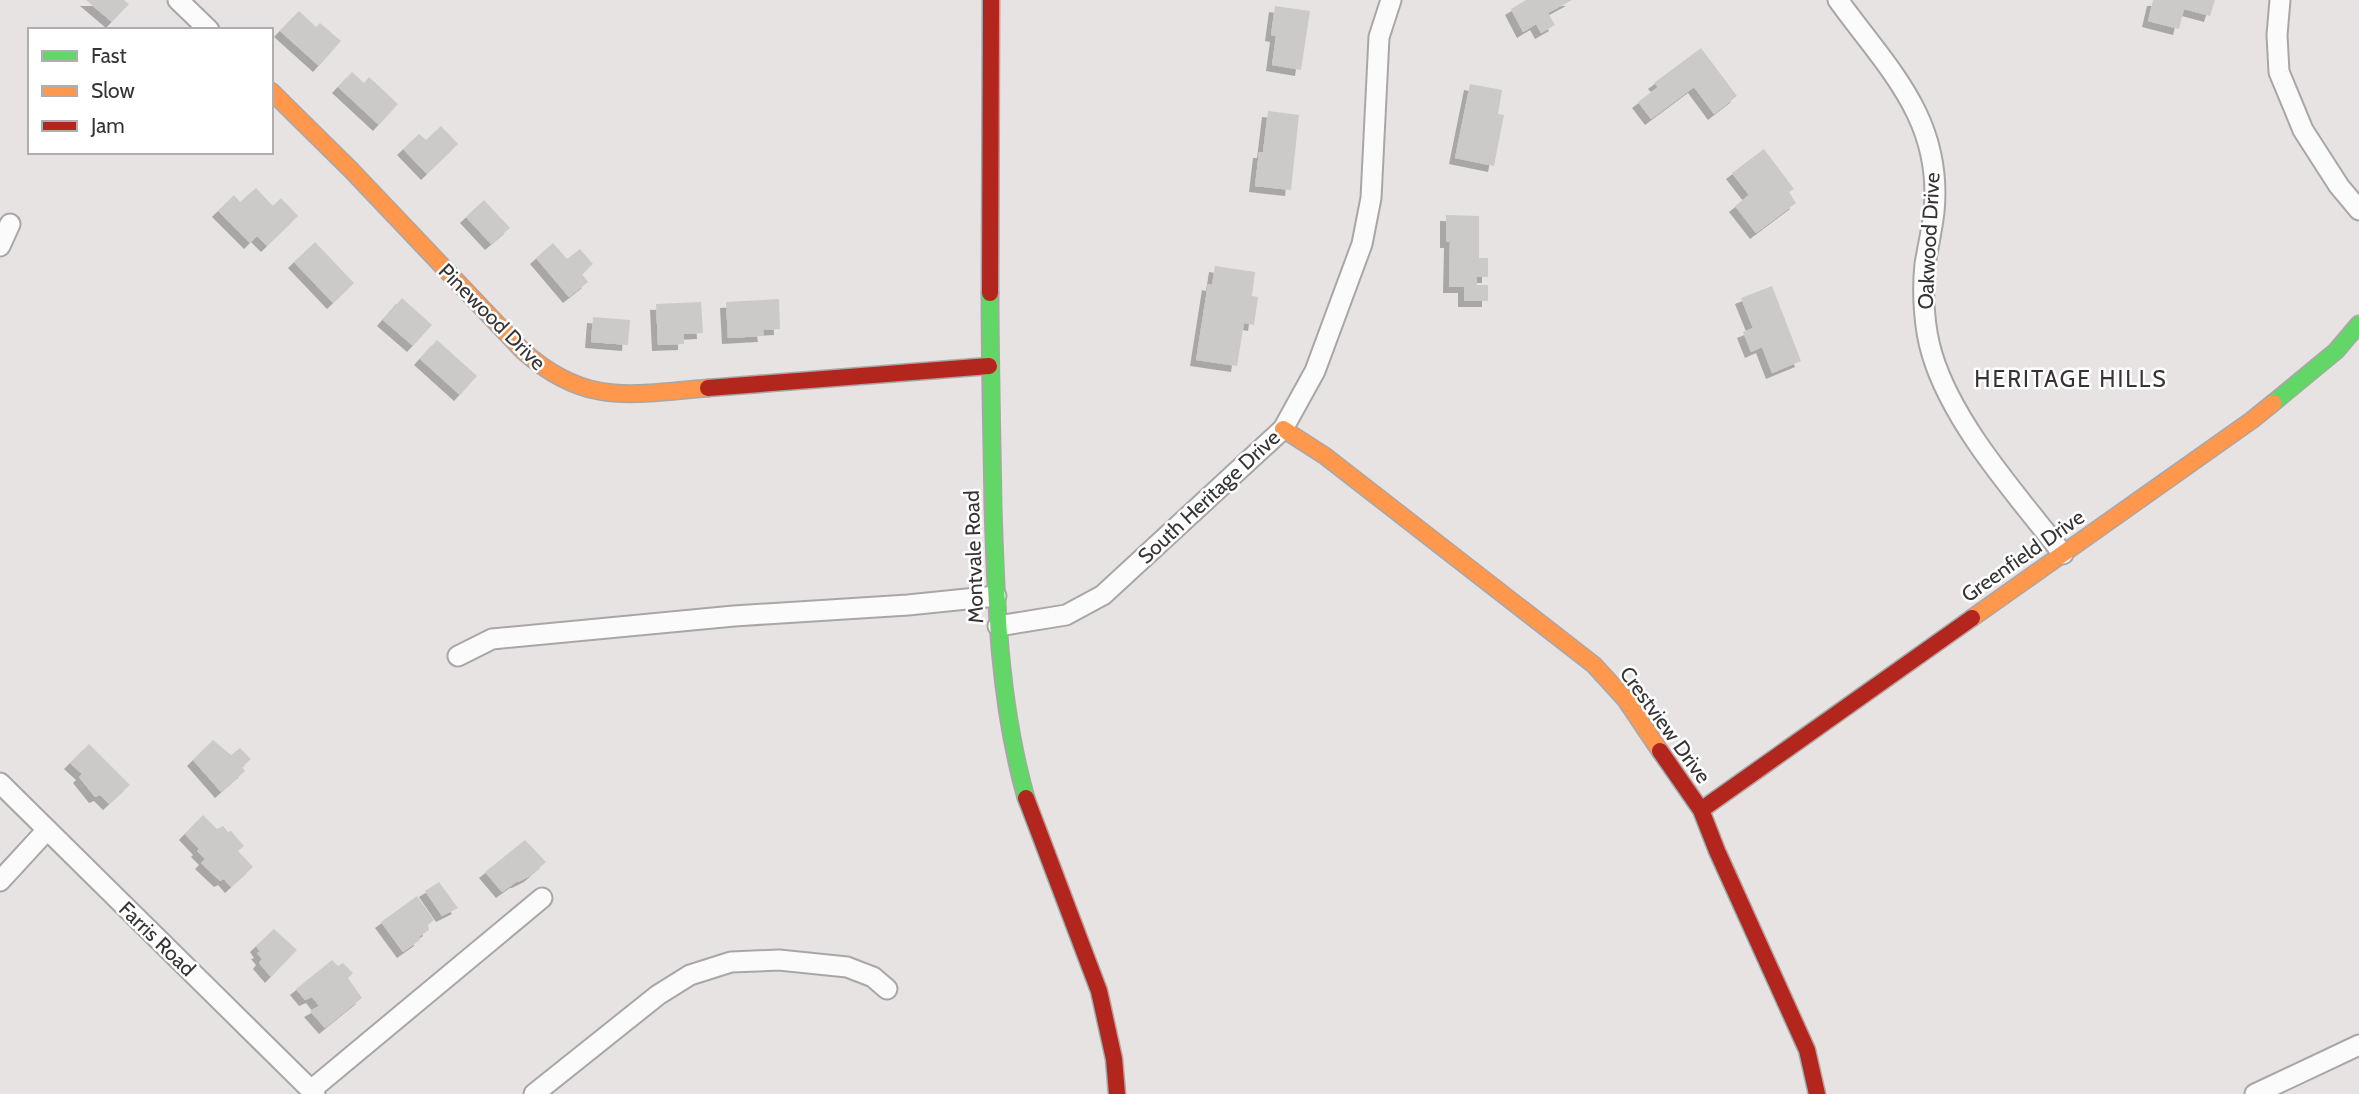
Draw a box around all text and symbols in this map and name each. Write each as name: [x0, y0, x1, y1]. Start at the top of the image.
legend: [28, 28, 273, 154]
text: Fast: [91, 43, 127, 68]
text: Slow: [91, 78, 135, 103]
text: Jam: [90, 113, 125, 138]
street label: Oakwood Drive: [1912, 172, 1945, 310]
street label: Pinewood Drive: [434, 258, 551, 375]
district label: HERITAGE HILLS: [1974, 365, 2168, 393]
street label: South Heritage Drive: [1133, 424, 1285, 569]
street label: Montvale Road: [959, 490, 988, 624]
street label: Greenfield Drive: [1957, 504, 2089, 607]
street label: Crestview Drive: [1615, 661, 1716, 788]
street label: Farris Road: [114, 896, 201, 981]

